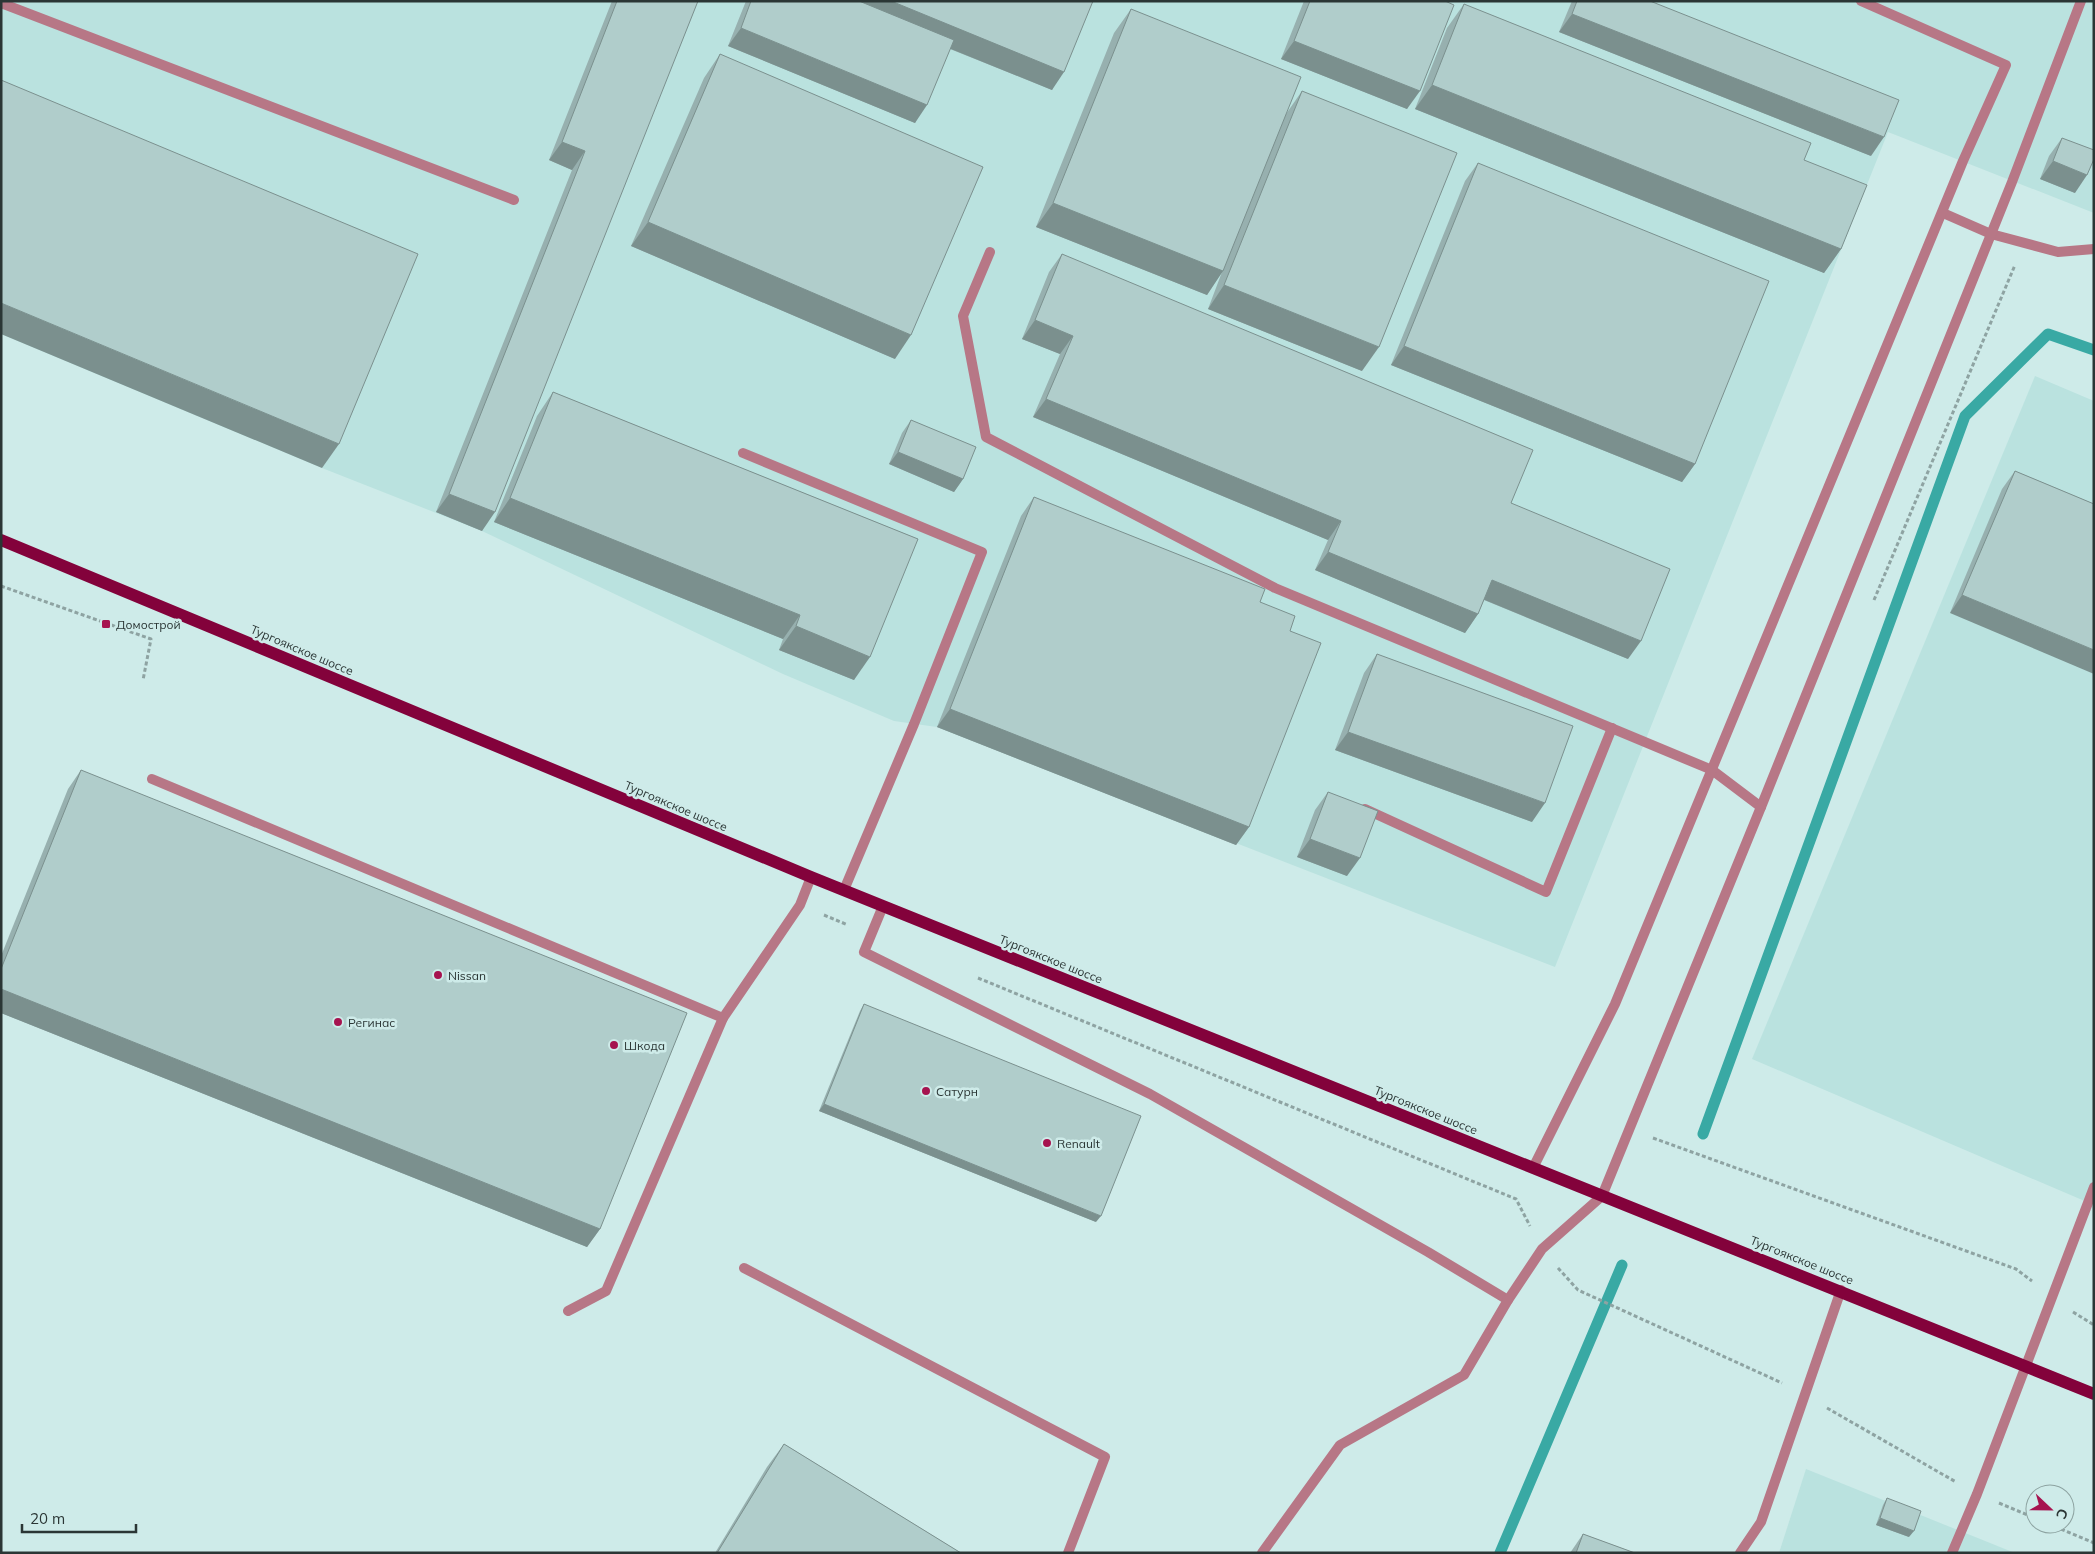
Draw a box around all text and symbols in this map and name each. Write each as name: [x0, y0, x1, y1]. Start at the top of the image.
place label: Домострой: [116, 617, 181, 632]
marker: Домострой: [100, 618, 112, 630]
street label: Тургоякское шоссе: [248, 622, 356, 679]
street label: Тургоякское шоссе: [622, 778, 730, 835]
street label: Тургоякское шоссе: [997, 931, 1105, 987]
place label: Nissan: [448, 968, 486, 983]
marker: Nissan: [432, 969, 444, 981]
place label: Регинас: [348, 1015, 395, 1030]
marker: Регинас: [332, 1016, 344, 1028]
place label: Шкода: [624, 1038, 665, 1053]
marker: Шкода: [608, 1039, 620, 1051]
street label: Тургоякское шоссе: [1372, 1082, 1480, 1138]
place label: Сатурн: [936, 1084, 978, 1099]
marker: Сатурн: [920, 1085, 932, 1097]
place label: Renault: [1057, 1136, 1100, 1151]
marker: Renault: [1041, 1137, 1053, 1149]
street label: Тургоякское шоссе: [1748, 1232, 1856, 1288]
north arrow: [2025, 1484, 2075, 1534]
scale bar: [22, 1502, 136, 1534]
text: С: [2052, 1506, 2072, 1522]
text: 20 m: [30, 1509, 65, 1528]

